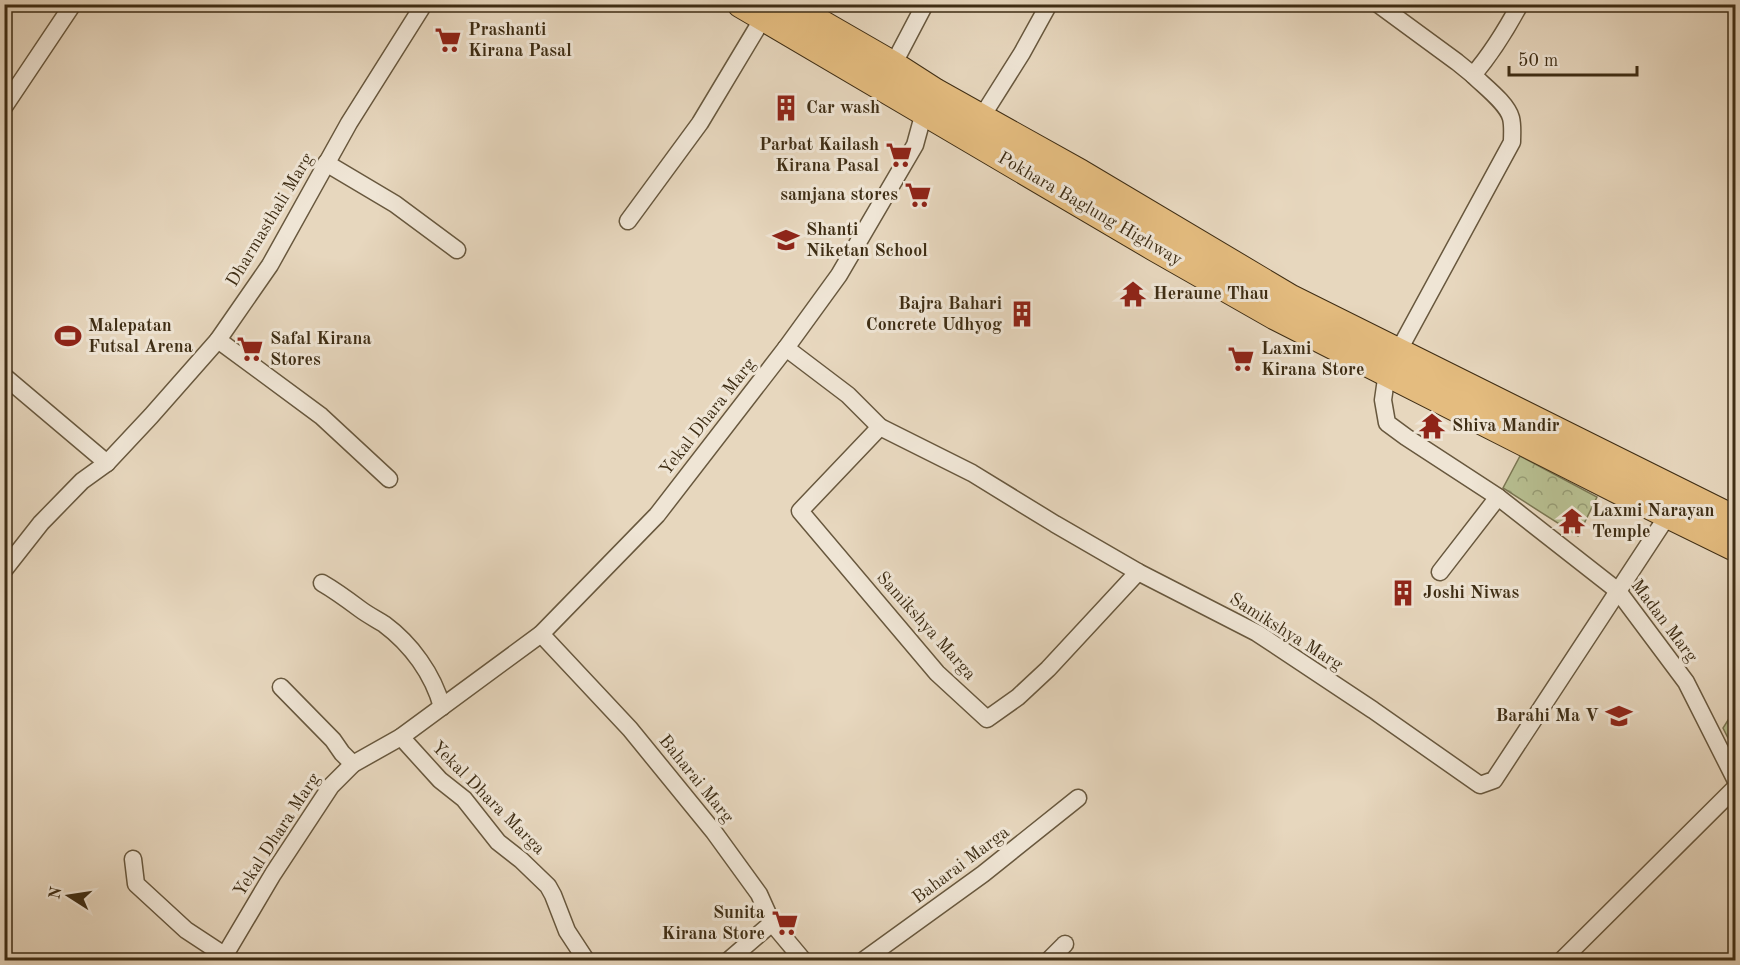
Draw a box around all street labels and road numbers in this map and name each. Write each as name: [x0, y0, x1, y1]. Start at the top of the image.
street label: Pokhara Baglung Highway: [995, 149, 1186, 269]
street label: Dharmasthali Marg: [223, 150, 317, 290]
street label: Yekal Dhara Marg: [657, 355, 759, 479]
street label: Samikshya Marga: [873, 568, 979, 684]
street label: Madan Marg: [1627, 576, 1701, 666]
street label: Samikshya Marg: [1226, 590, 1346, 674]
street label: Baharai Marg: [655, 732, 737, 827]
street label: Yekal Dhara Marga: [428, 738, 548, 858]
street label: Yekal Dhara Marg: [230, 770, 324, 900]
street label: Baharai Marga: [909, 823, 1013, 907]

